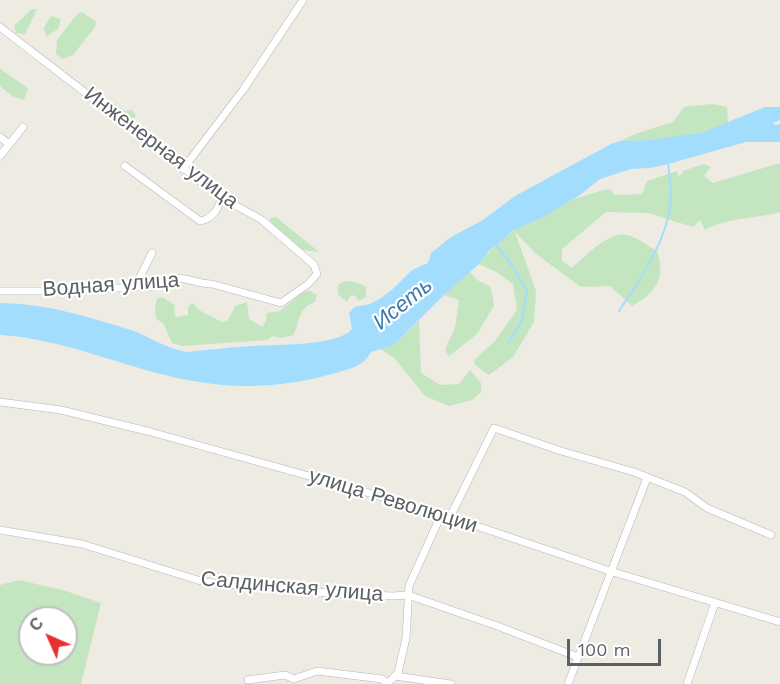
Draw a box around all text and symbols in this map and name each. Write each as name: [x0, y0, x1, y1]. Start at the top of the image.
street label: Инженерная улица: [79, 82, 243, 214]
street label: Водная улица: [42, 268, 180, 302]
water label: Исеть: [368, 272, 438, 336]
street label: улица Революции: [306, 463, 480, 539]
street label: Салдинская улица: [200, 566, 384, 608]
north arrow: [18, 606, 78, 666]
text: С: [26, 614, 47, 635]
scale bar: [570, 627, 664, 665]
text: 100 m: [578, 639, 631, 660]

